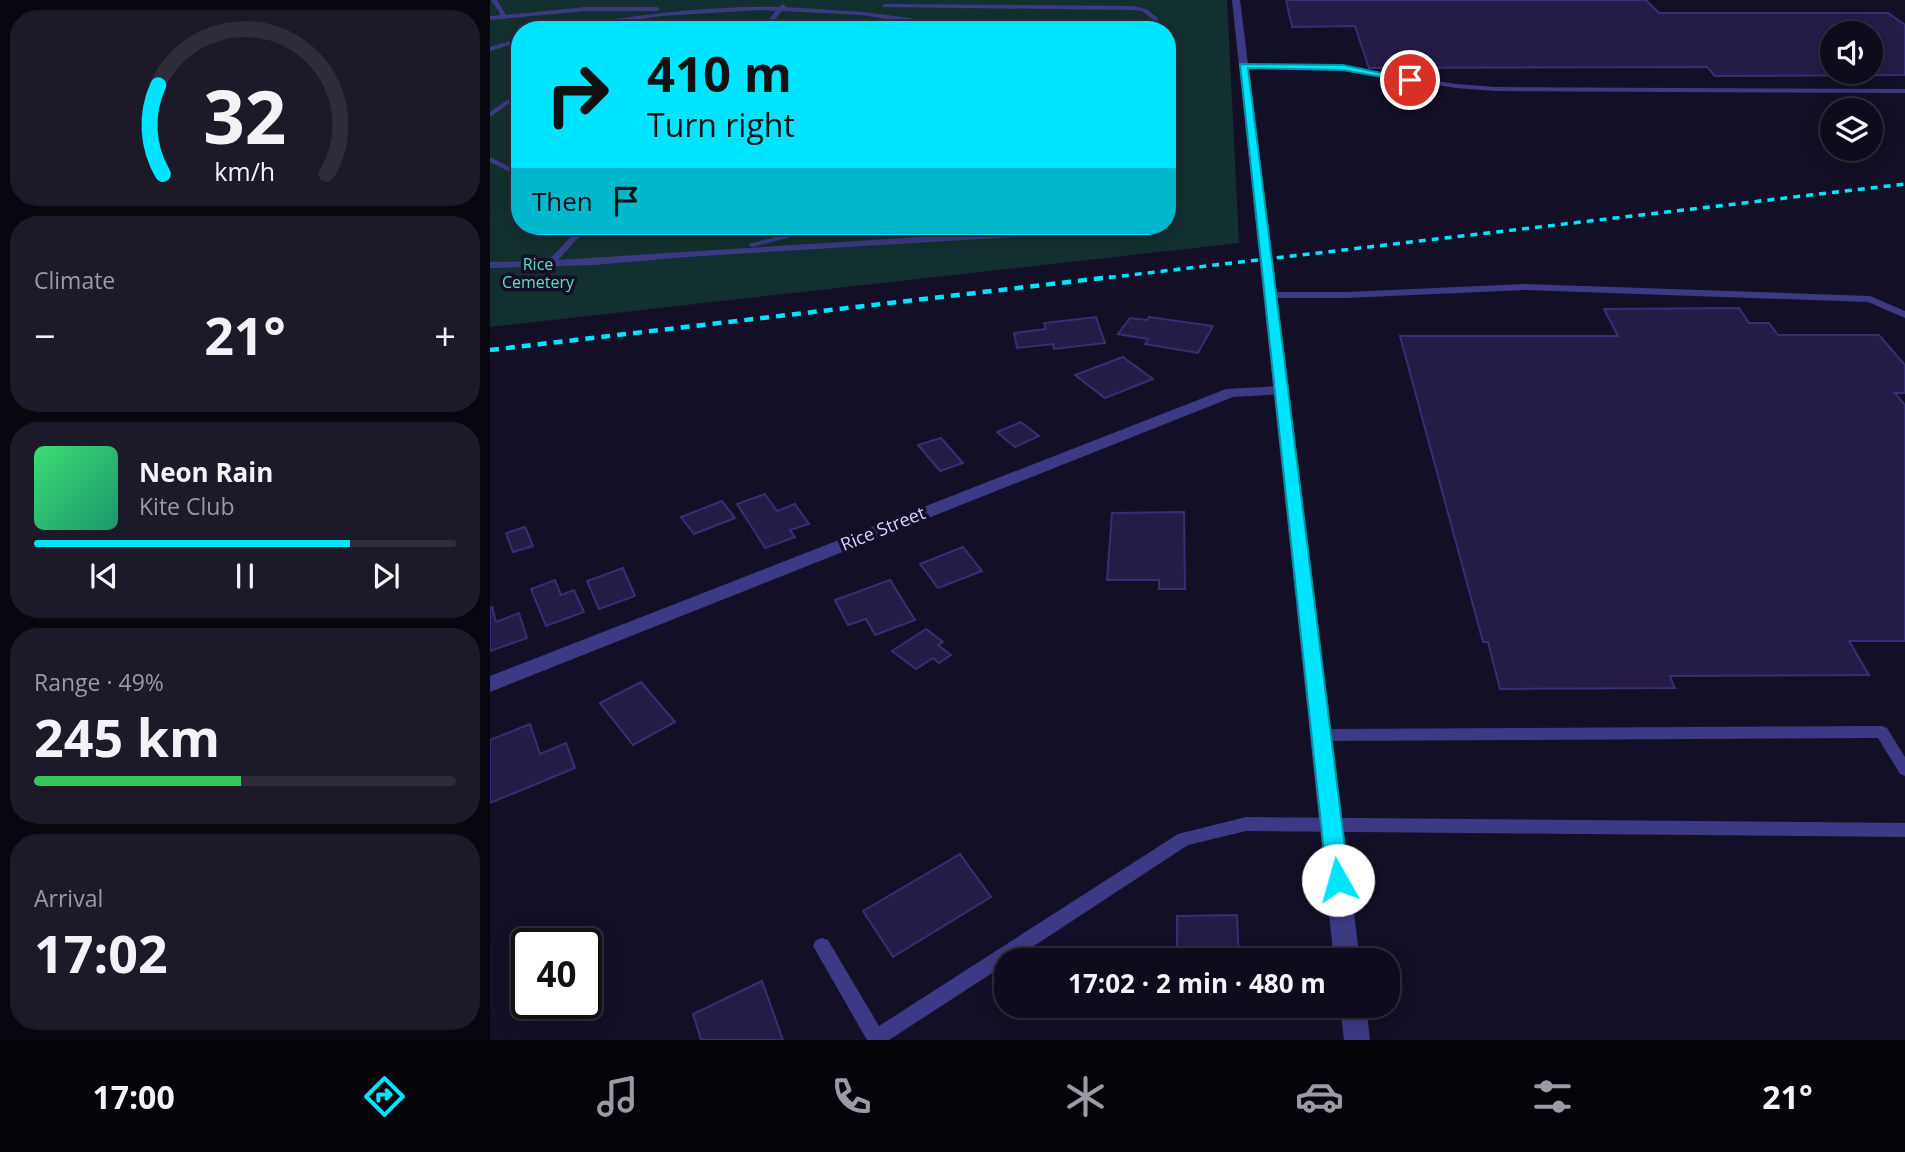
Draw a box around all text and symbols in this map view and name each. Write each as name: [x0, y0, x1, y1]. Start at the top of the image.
map controls: [1820, 21, 1883, 161]
button: sound: [1820, 21, 1883, 84]
text: 410 m: [647, 40, 792, 106]
icon: right: [532, 49, 623, 140]
pin: [1380, 50, 1440, 110]
icon: arrive: [1391, 61, 1429, 99]
text: 32: [203, 66, 287, 165]
button: layers: [1820, 98, 1883, 161]
text: Turn right: [647, 103, 795, 146]
text: km/h: [215, 154, 275, 188]
icon: arrive: [607, 182, 645, 220]
text: Then: [532, 183, 593, 219]
park label: Rice Cemetery: [502, 253, 575, 293]
text: Climate: [34, 264, 115, 296]
text: 21°: [204, 299, 286, 370]
text: −: [34, 309, 56, 361]
text: +: [434, 309, 456, 361]
text: Neon Rain: [139, 454, 273, 490]
text: Kite Club: [139, 490, 234, 522]
street label: Rice Street: [837, 500, 929, 556]
icon: previous: [85, 557, 123, 595]
icon: pause: [226, 557, 264, 595]
icon: next: [367, 557, 405, 595]
text: Range · 49%: [34, 666, 164, 698]
text: 245 km: [34, 701, 220, 772]
position arrow: [1301, 843, 1375, 917]
text: Arrival: [34, 882, 103, 914]
text: 17:02: [34, 917, 168, 988]
speed limit sign: 40: [511, 928, 602, 1019]
text: 17:02 · 2 min · 480 m: [1068, 965, 1326, 1001]
icon: directions: [360, 1072, 409, 1121]
icon: music: [593, 1072, 642, 1121]
icon: phone: [827, 1072, 876, 1121]
icon: climate: [1061, 1072, 1110, 1121]
icon: car: [1295, 1072, 1344, 1121]
icon: filters: [1528, 1072, 1577, 1121]
text: 17:00: [92, 1075, 175, 1118]
text: 21°: [1762, 1075, 1813, 1118]

